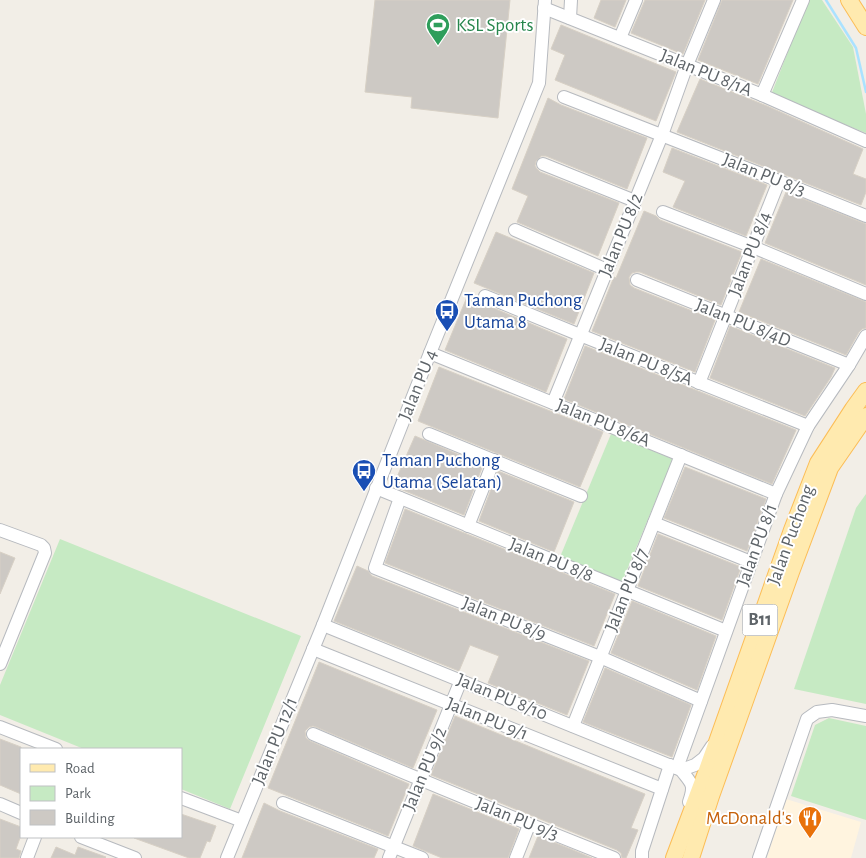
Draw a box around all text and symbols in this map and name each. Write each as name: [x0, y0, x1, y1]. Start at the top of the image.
sports icon: KSL Sports: [425, 12, 451, 46]
place label: KSL Sports: [456, 16, 533, 35]
street label: Jalan PU 8/1A: [657, 46, 755, 100]
street label: Jalan PU 8/3: [720, 150, 808, 200]
street label: Jalan PU 8/2: [596, 190, 647, 280]
street label: Jalan PU 8/4: [725, 209, 775, 299]
place label: Taman Puchong Utama 8: [464, 291, 583, 332]
street label: Jalan PU 8/4D: [692, 295, 794, 351]
bus stop icon: Taman Puchong Utama 8: [434, 298, 460, 332]
street label: Jalan PU 8/5A: [597, 335, 695, 389]
street label: Jalan PU 4: [395, 347, 441, 423]
street label: Jalan PU 8/6A: [553, 395, 653, 451]
place label: Taman Puchong Utama (Selatan): [382, 451, 502, 492]
bus stop icon: Taman Puchong Utama (Selatan): [351, 458, 377, 492]
street label: Jalan Puchong: [764, 482, 818, 588]
street label: Jalan PU 8/1: [733, 501, 781, 589]
street label: Jalan PU 8/8: [506, 535, 596, 585]
street label: Jalan PU 8/7: [602, 546, 652, 634]
street label: Jalan PU 8/9: [459, 594, 549, 644]
road number: B11: [742, 604, 778, 636]
street label: Jalan PU 8/10: [454, 670, 550, 724]
street label: Jalan PU 9/1: [443, 694, 531, 744]
street label: Jalan PU 12/1: [249, 695, 301, 787]
street label: Jalan PU 9/2: [400, 724, 451, 814]
legend: [20, 748, 182, 838]
text: Road: [65, 761, 95, 776]
text: Park: [65, 786, 91, 801]
street label: Jalan PU 9/3: [473, 794, 561, 844]
restaurant icon: McDonald's: [797, 805, 823, 839]
place label: McDonald's: [706, 809, 792, 828]
text: Building: [65, 811, 115, 826]

